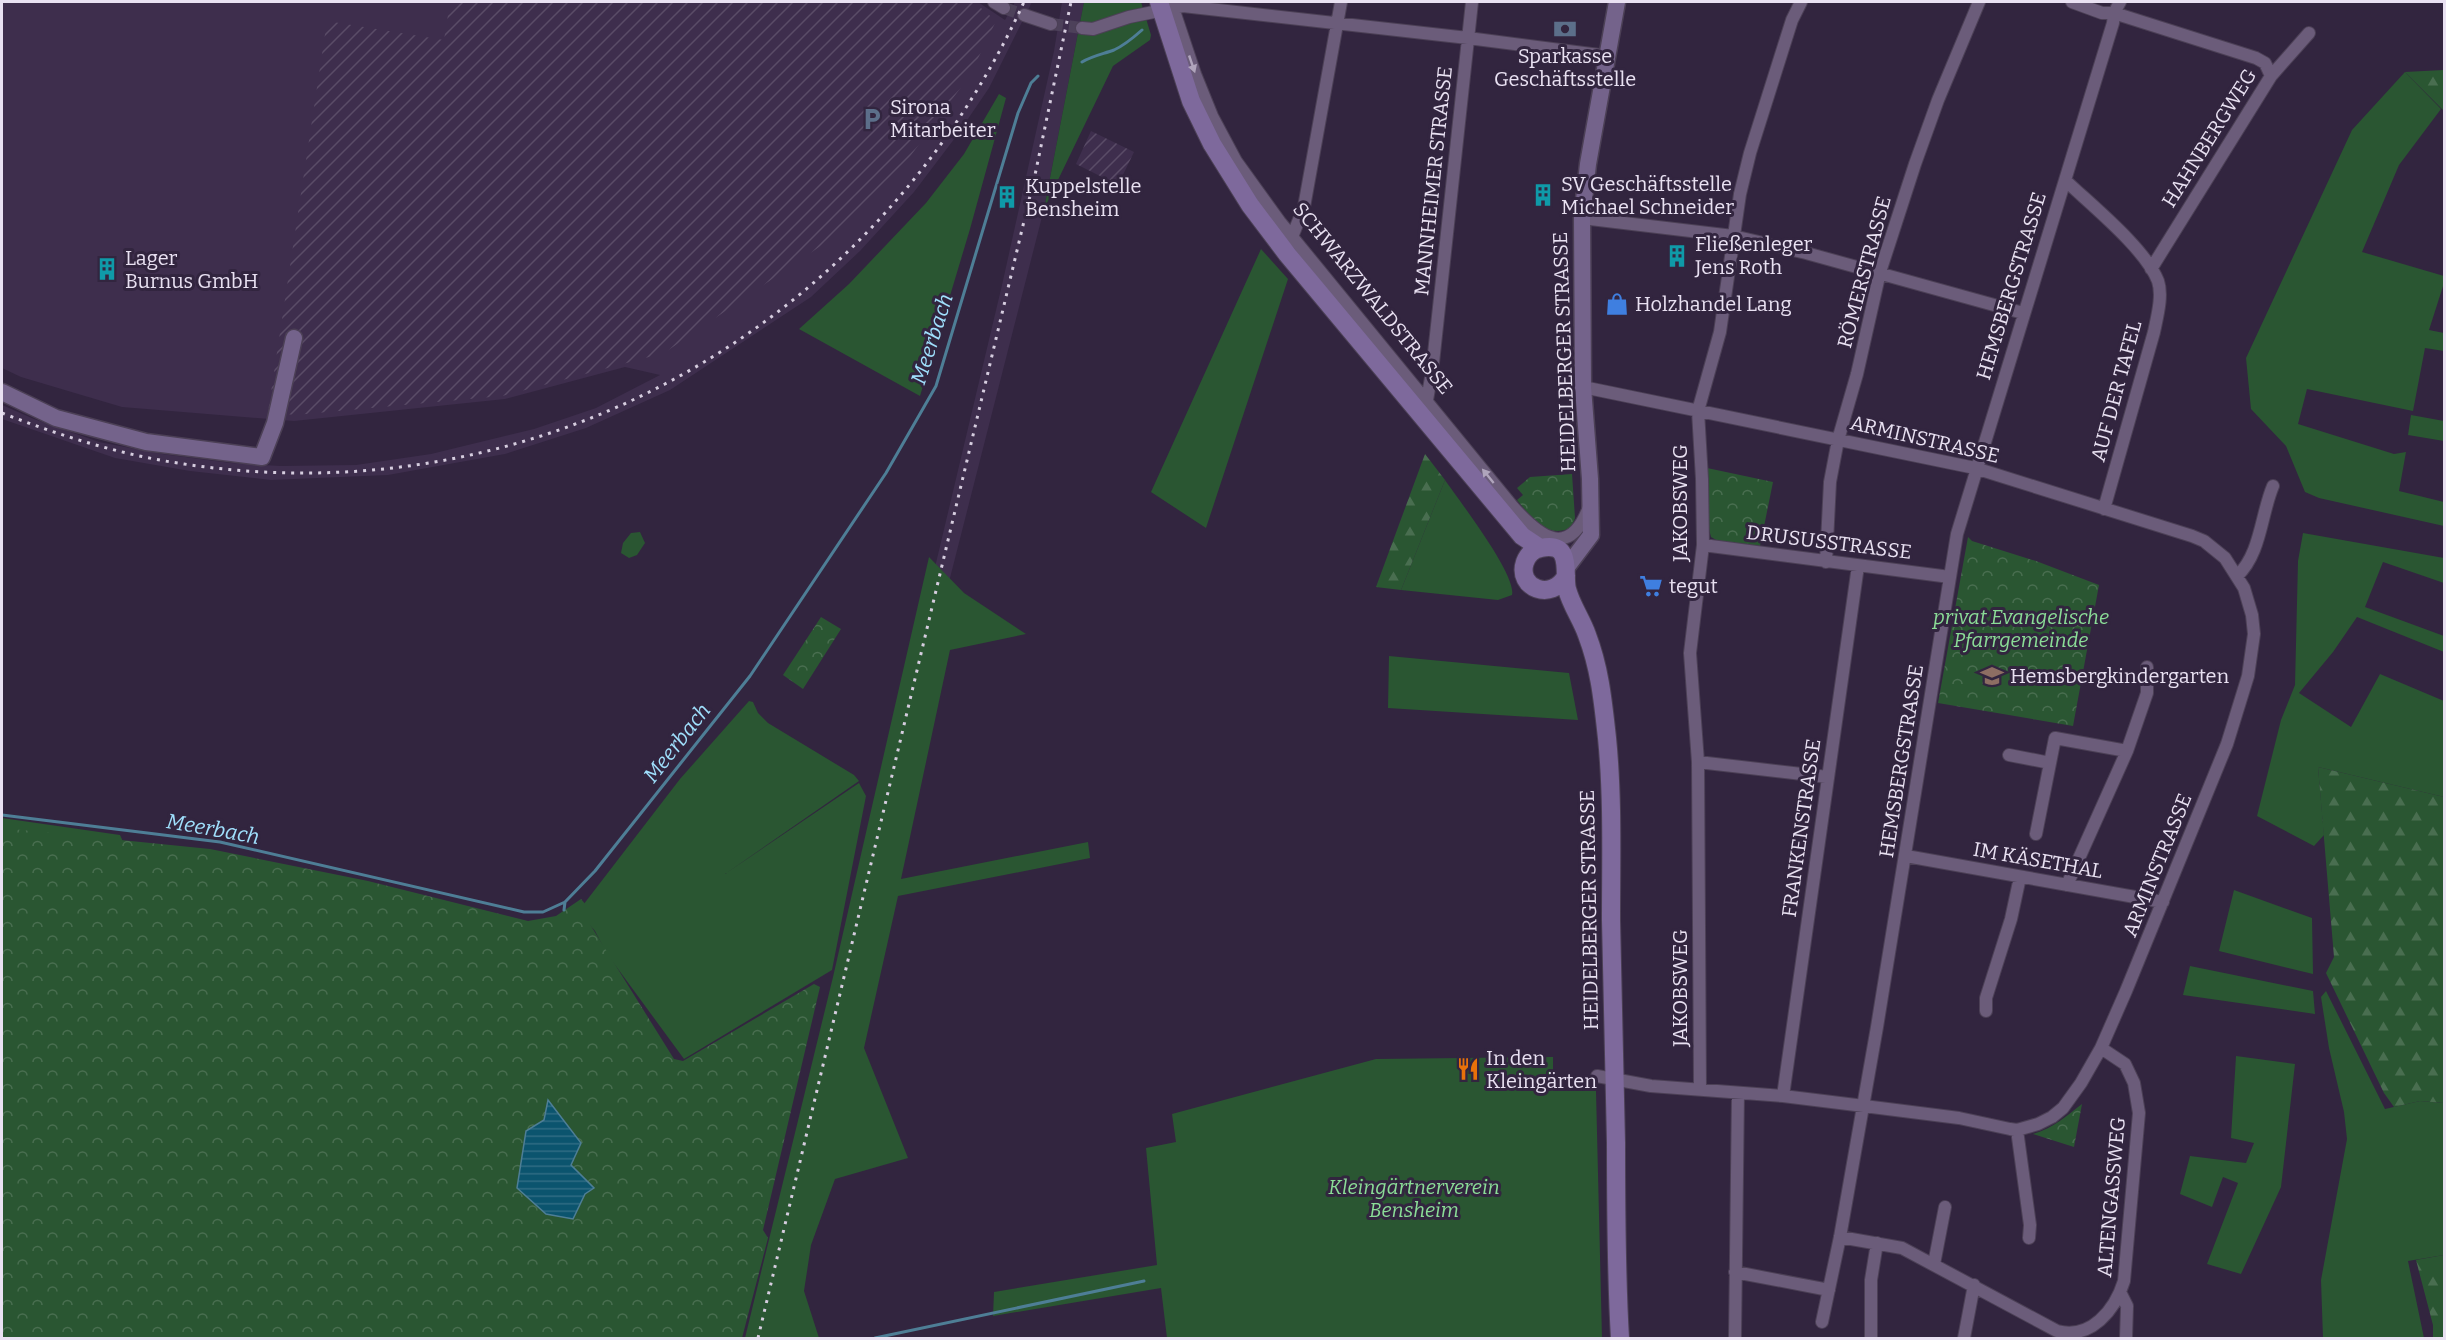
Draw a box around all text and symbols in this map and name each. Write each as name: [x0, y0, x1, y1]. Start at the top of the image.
bank icon: Sparkasse Geschäftsstelle: [1552, 16, 1578, 42]
place label: Sparkasse Geschäftsstelle: [1494, 44, 1636, 91]
one-way arrow: [1187, 55, 1197, 73]
street label: HAHNBERGWEG: [2157, 64, 2261, 212]
street label: MANNHEIMER STRASSE: [1409, 65, 1457, 297]
place label: Sirona Mitarbeiter: [890, 95, 996, 142]
parking icon: Sirona Mitarbeiter: [859, 106, 885, 132]
place label: SV Geschäftsstelle Michael Schneider: [1561, 172, 1734, 219]
place label: Kuppelstelle Bensheim: [1025, 174, 1141, 221]
building icon: SV Geschäftsstelle Michael Schneider: [1530, 182, 1556, 208]
building icon: Kuppelstelle Bensheim: [994, 184, 1020, 210]
street label: HEMSBERGSTRASSE: [1971, 189, 2051, 383]
street label: RÖMERSTRASSE: [1832, 193, 1896, 351]
street label: SCHWARZWALDSTRASSE: [1288, 197, 1458, 399]
street label: HEIDELBERGER STRASSE: [1548, 231, 1580, 473]
place label: Fließenleger Jens Roth: [1694, 232, 1813, 279]
building icon: Fließenleger Jens Roth: [1664, 243, 1690, 269]
place label: Lager Burnus GmbH: [125, 246, 259, 293]
building icon: Lager Burnus GmbH: [94, 256, 120, 282]
water label: Meerbach: [905, 290, 959, 388]
shop icon: Holzhandel Lang: [1604, 291, 1630, 317]
place label: Holzhandel Lang: [1635, 292, 1792, 316]
street label: AUF DER TAFEL: [2086, 318, 2146, 464]
street label: ARMINSTRASSE: [1848, 410, 2002, 468]
street label: JAKOBSWEG: [1668, 444, 1692, 563]
one-way arrow: [1481, 468, 1494, 484]
street label: DRUSUSSTRASSE: [1745, 520, 1913, 564]
supermarket icon: tegut: [1638, 573, 1664, 599]
place label: tegut: [1669, 574, 1718, 598]
park label: privat Evangelische Pfarrgemeinde: [1931, 605, 2109, 653]
street label: HEMSBERGSTRASSE: [1874, 663, 1928, 859]
school or university icon: Hemsbergkindergarten: [1979, 663, 2005, 689]
place label: Hemsbergkindergarten: [2010, 664, 2230, 688]
water label: Meerbach: [638, 698, 716, 788]
street label: FRANKENSTRASSE: [1777, 737, 1825, 919]
street label: HEIDELBERGER STRASSE: [1575, 790, 1603, 1030]
street label: ARMINSTRASSE: [2117, 790, 2197, 940]
water label: Meerbach: [165, 808, 261, 850]
street label: IM KÄSETHAL: [1971, 837, 2105, 883]
street label: JAKOBSWEG: [1668, 929, 1692, 1048]
place label: In den Kleingärten: [1486, 1046, 1597, 1093]
restaurant icon: In den Kleingärten: [1455, 1056, 1481, 1082]
street label: ALTENGASSWEG: [2092, 1116, 2130, 1278]
park label: Kleingärtnerverein Bensheim: [1328, 1175, 1500, 1222]

